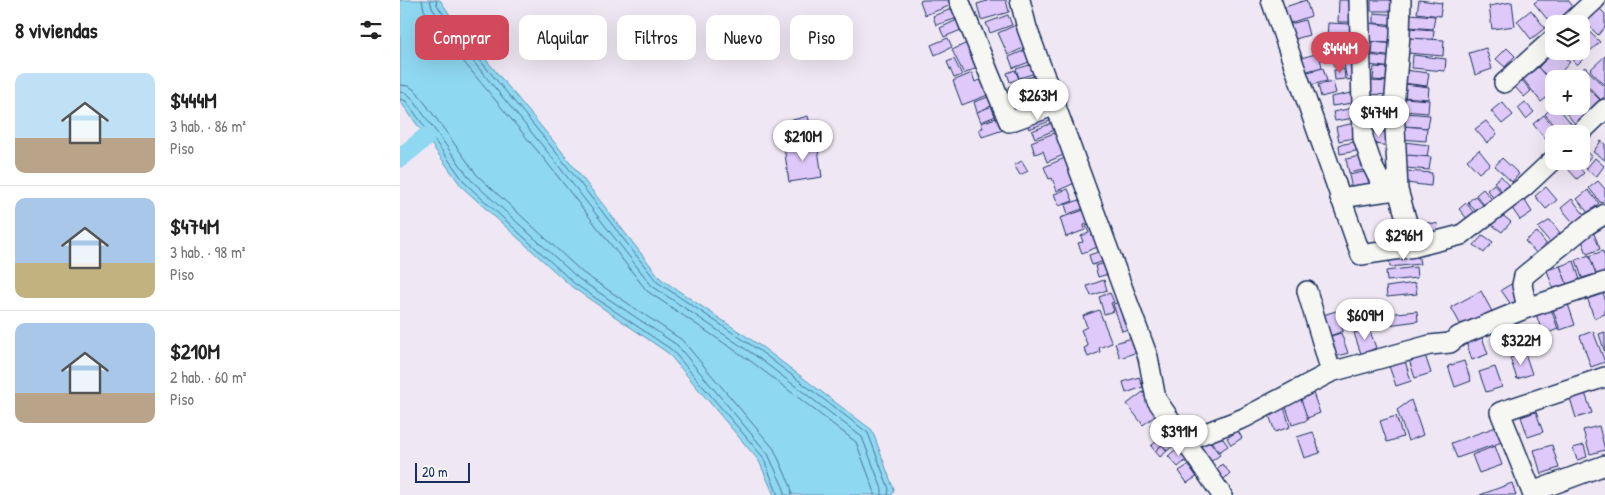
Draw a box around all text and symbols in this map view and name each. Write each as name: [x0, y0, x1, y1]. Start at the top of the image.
chip: Comprar: [415, 15, 509, 60]
chip: Alquilar: [519, 15, 607, 60]
chip: Filtros: [617, 15, 696, 60]
chip: Nuevo: [706, 15, 780, 60]
chip: Piso: [790, 15, 853, 60]
map controls: [1545, 15, 1590, 170]
button: layers: [1545, 15, 1590, 60]
text: 8 viviendas: [15, 16, 98, 45]
icon: filters: [357, 16, 385, 44]
pin: $444M: [1305, 32, 1375, 74]
text: $444M: [1322, 37, 1358, 59]
button: +: [1545, 70, 1590, 115]
pin: $263M: [1003, 78, 1073, 121]
text: $263M: [1019, 84, 1057, 106]
text: $444M: [170, 86, 217, 115]
icon: home: [55, 93, 115, 153]
pin: $474M: [1344, 96, 1414, 138]
text: $474M: [1360, 101, 1398, 123]
text: 3 hab. · 86 m²: [170, 115, 246, 137]
pin: $210M: [768, 120, 838, 162]
text: $210M: [784, 125, 822, 147]
button: −: [1545, 125, 1590, 170]
text: Piso: [170, 137, 194, 159]
text: $474M: [170, 212, 219, 241]
icon: home: [55, 218, 115, 278]
pin: $296M: [1369, 218, 1439, 261]
text: $296M: [1385, 224, 1423, 246]
text: 3 hab. · 98 m²: [170, 241, 245, 263]
text: Piso: [170, 263, 194, 285]
pin: $609M: [1330, 298, 1400, 341]
text: $609M: [1346, 304, 1384, 326]
pin: $322M: [1486, 324, 1556, 366]
text: $322M: [1501, 329, 1541, 351]
text: $210M: [170, 337, 220, 366]
icon: home: [55, 343, 115, 403]
text: 2 hab. · 60 m²: [170, 366, 247, 388]
text: Piso: [170, 388, 194, 410]
pin: $391M: [1144, 414, 1214, 457]
text: $391M: [1161, 420, 1197, 442]
scale bar: [415, 460, 470, 483]
text: 20 m: [422, 462, 448, 481]

